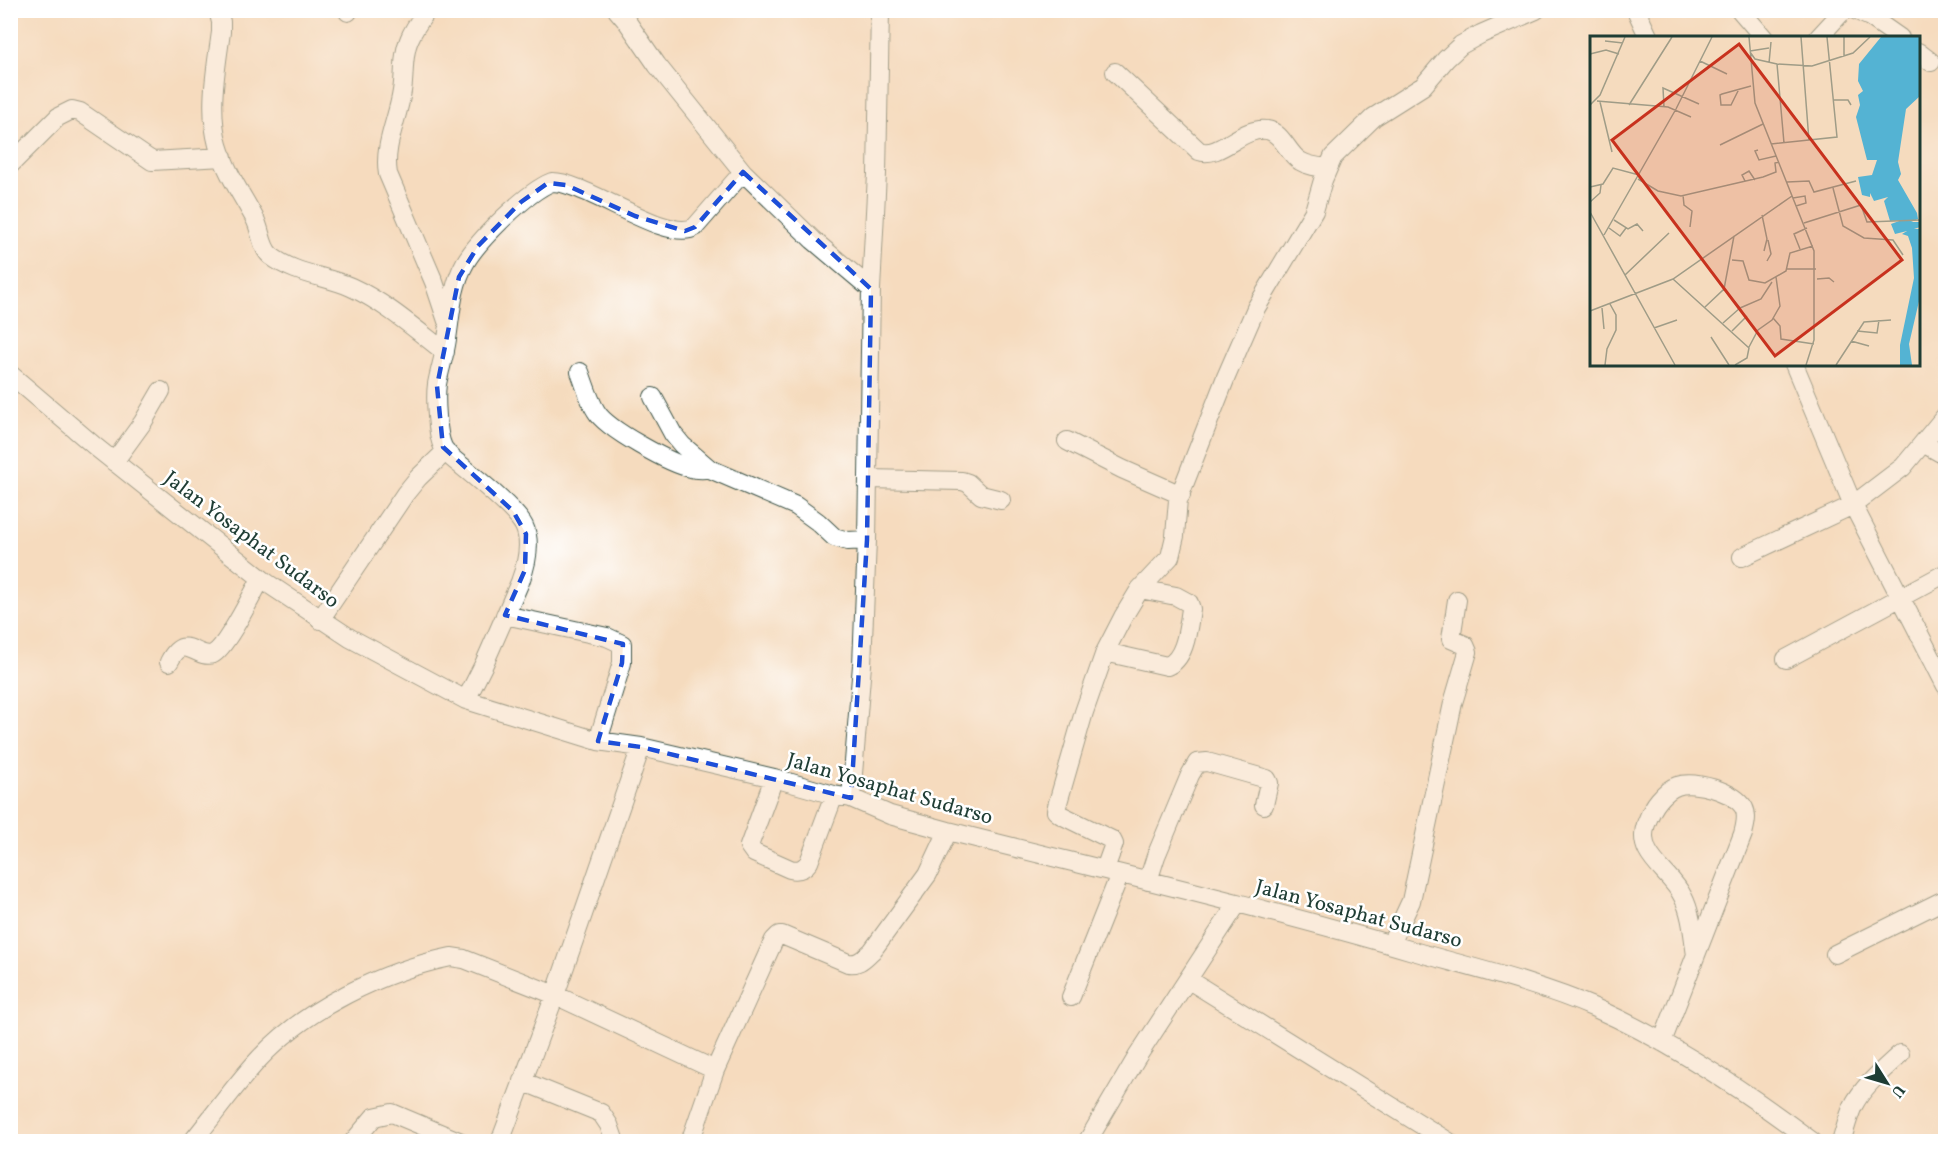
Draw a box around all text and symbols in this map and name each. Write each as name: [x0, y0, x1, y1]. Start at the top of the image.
inset map: [1590, 36, 1920, 366]
street label: Jalan Yosaphat Sudarso: [157, 465, 345, 616]
street label: Jalan Yosaphat Sudarso: [783, 746, 996, 833]
street label: Jalan Yosaphat Sudarso: [1252, 873, 1465, 956]
north arrow: [1857, 1053, 1917, 1113]
text: U: [1885, 1080, 1909, 1102]

